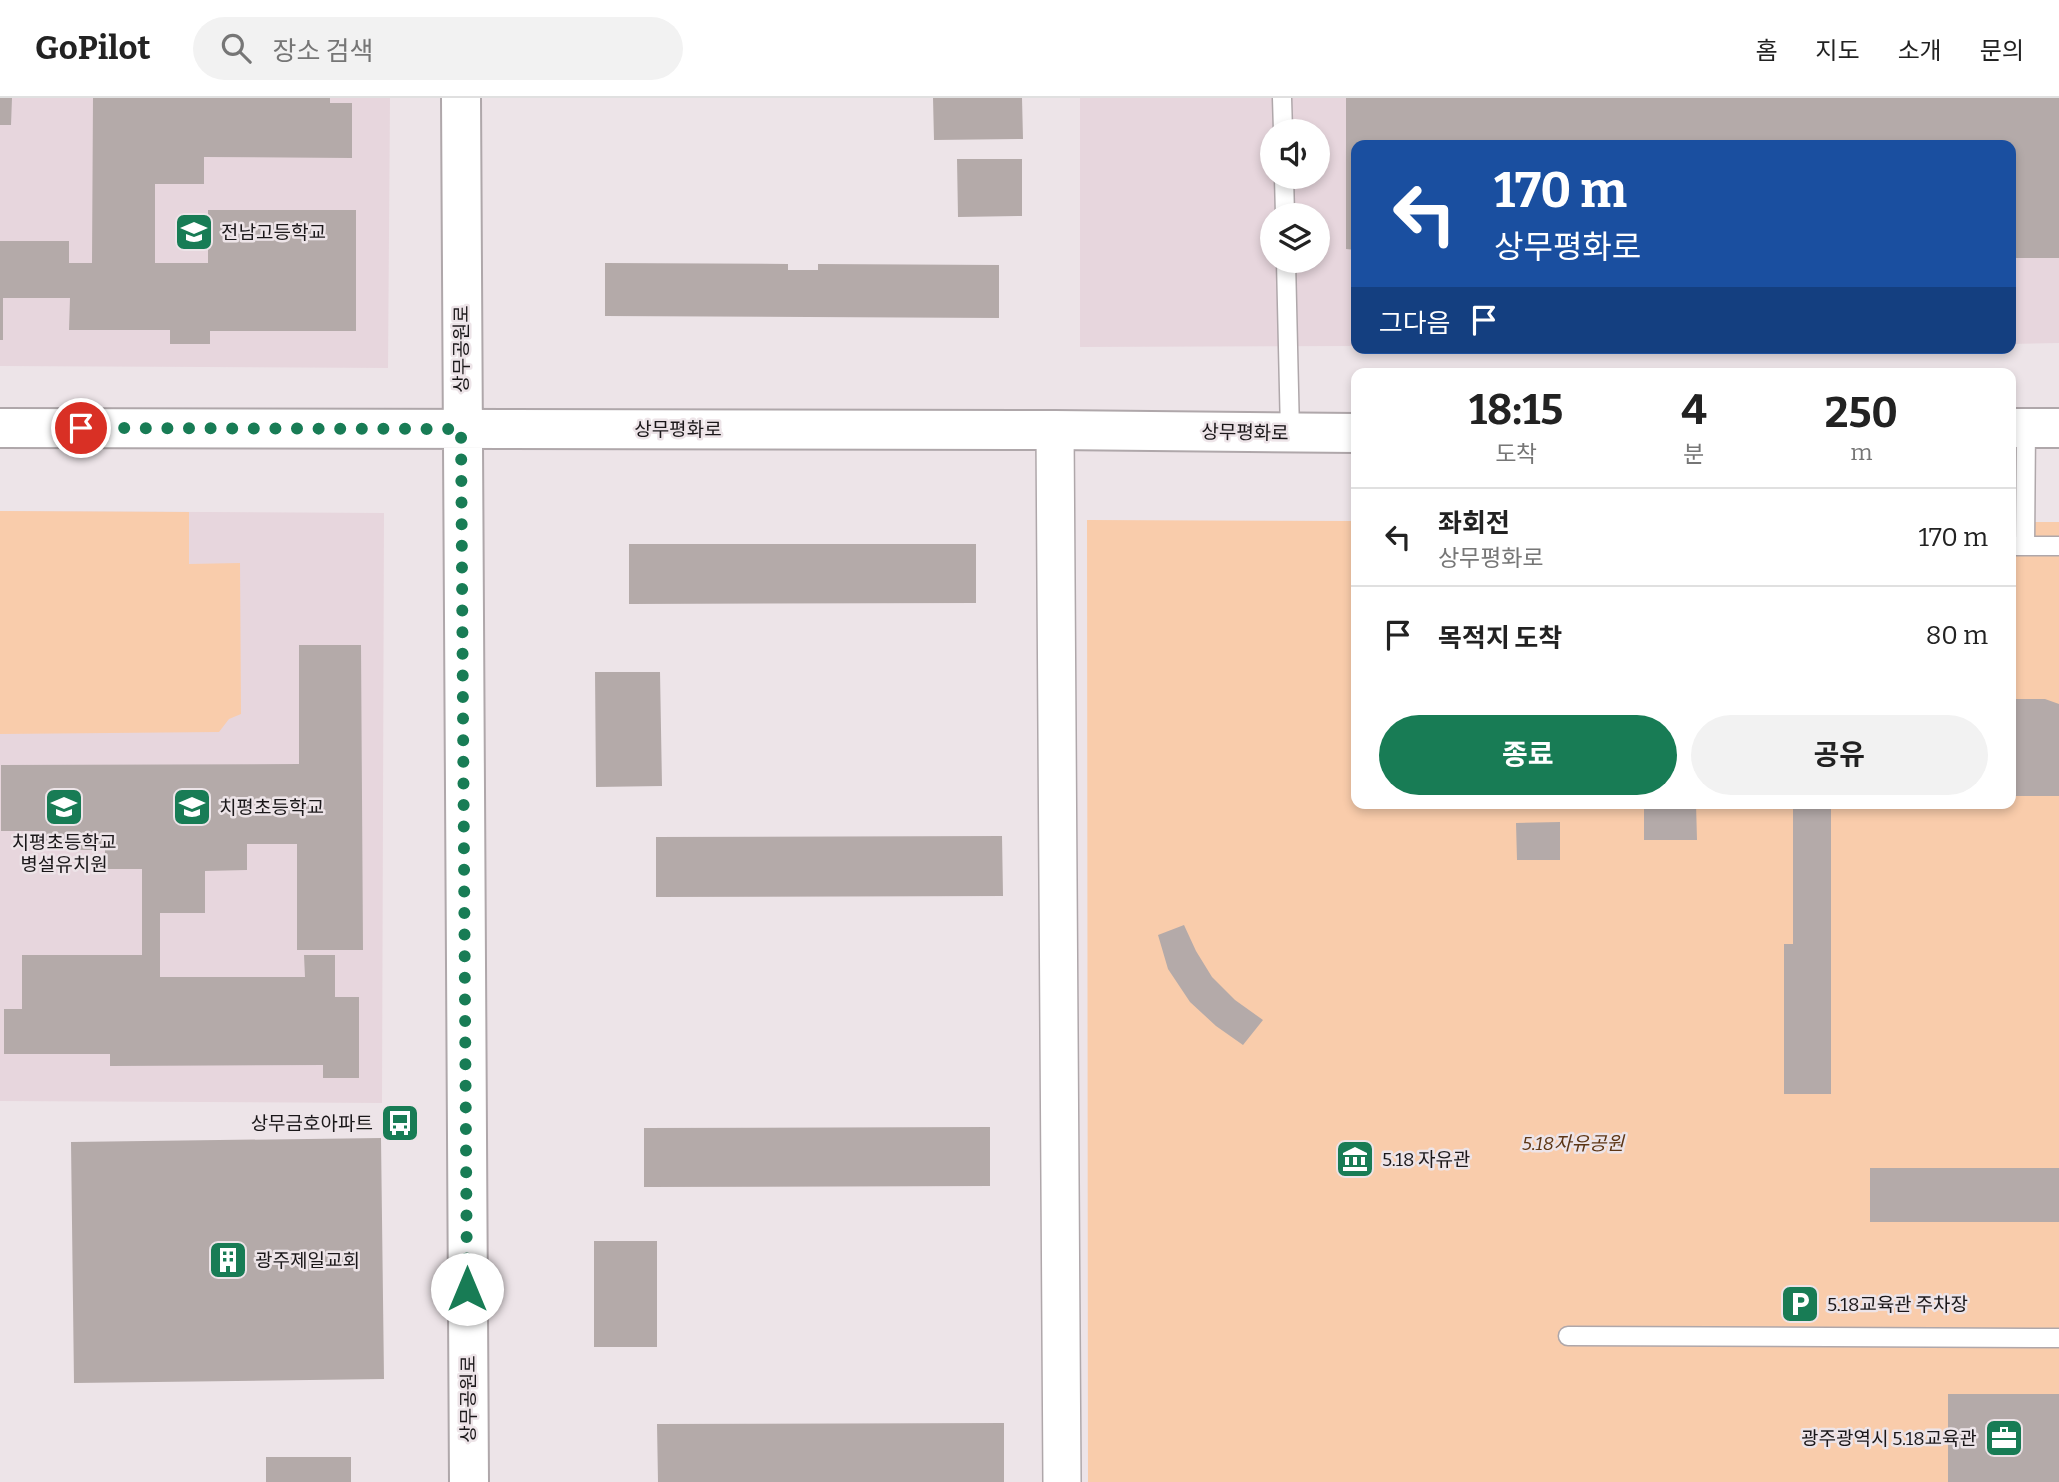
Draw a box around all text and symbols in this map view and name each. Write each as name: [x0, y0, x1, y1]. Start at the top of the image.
search box: [193, 17, 683, 80]
text: GoPilot: [35, 28, 151, 68]
icon: search: [217, 29, 255, 67]
text: 장소 검색: [273, 36, 373, 67]
text: 홈: [1755, 37, 1777, 65]
text: 지도: [1815, 37, 1860, 65]
text: 소개: [1898, 37, 1942, 65]
text: 문의: [1980, 37, 2024, 65]
map controls: [1260, 119, 1330, 273]
button: sound: [1260, 119, 1330, 189]
text: 170 m: [1494, 161, 1627, 220]
icon: left: [1379, 168, 1470, 259]
button: layers: [1260, 203, 1330, 273]
school or university icon: 전남고등학교: [173, 211, 215, 253]
place label: 전남고등학교: [221, 221, 326, 244]
text: 상무평화로: [1494, 228, 1641, 266]
icon: arrive: [1465, 301, 1503, 339]
street label: 상무공원로: [450, 305, 473, 393]
text: 그다음: [1379, 308, 1451, 339]
text: 18:15: [1469, 385, 1563, 435]
text: 4: [1681, 385, 1707, 435]
text: 250: [1825, 388, 1898, 438]
pin: [51, 398, 111, 458]
icon: arrive: [62, 409, 100, 447]
street label: 상무평화로: [634, 418, 722, 441]
street label: 상무평화로: [1201, 420, 1289, 445]
text: m: [1850, 438, 1872, 466]
text: 도착: [1495, 440, 1537, 468]
text: 분: [1683, 440, 1705, 468]
text: 좌회전: [1438, 508, 1510, 539]
icon: left: [1379, 518, 1417, 556]
text: 170 m: [1918, 522, 1988, 553]
text: 상무평화로: [1438, 544, 1544, 572]
icon: arrive: [1379, 616, 1417, 654]
text: 80 m: [1926, 620, 1988, 651]
text: 목적지 도착: [1438, 623, 1562, 654]
button: 종료: [1379, 715, 1677, 795]
button: 공유: [1691, 715, 1988, 795]
school or university icon: 치평초등학교 병설유치원: [43, 786, 85, 828]
school or university icon: 치평초등학교: [171, 786, 213, 828]
place label: 치평초등학교: [219, 796, 324, 819]
place label: 치평초등학교 병설유치원: [12, 831, 116, 876]
bus stop icon: 상무금호아파트: [379, 1102, 421, 1144]
place label: 상무금호아파트: [251, 1112, 373, 1135]
park label: 5.18자유공원: [1522, 1132, 1625, 1155]
museum icon: 5.18 자유관: [1334, 1138, 1376, 1180]
place label: 5.18 자유관: [1382, 1148, 1471, 1171]
building icon: 광주제일교회: [207, 1239, 249, 1281]
place label: 광주제일교회: [255, 1249, 360, 1272]
position arrow: [430, 1252, 504, 1326]
parking icon: 5.18교육관 주차장: [1779, 1283, 1821, 1325]
place label: 5.18교육관 주차장: [1827, 1293, 1968, 1316]
street label: 상무공원로: [457, 1355, 480, 1443]
office icon: 광주광역시 5.18교육관: [1983, 1417, 2025, 1459]
place label: 광주광역시 5.18교육관: [1801, 1427, 1977, 1450]

